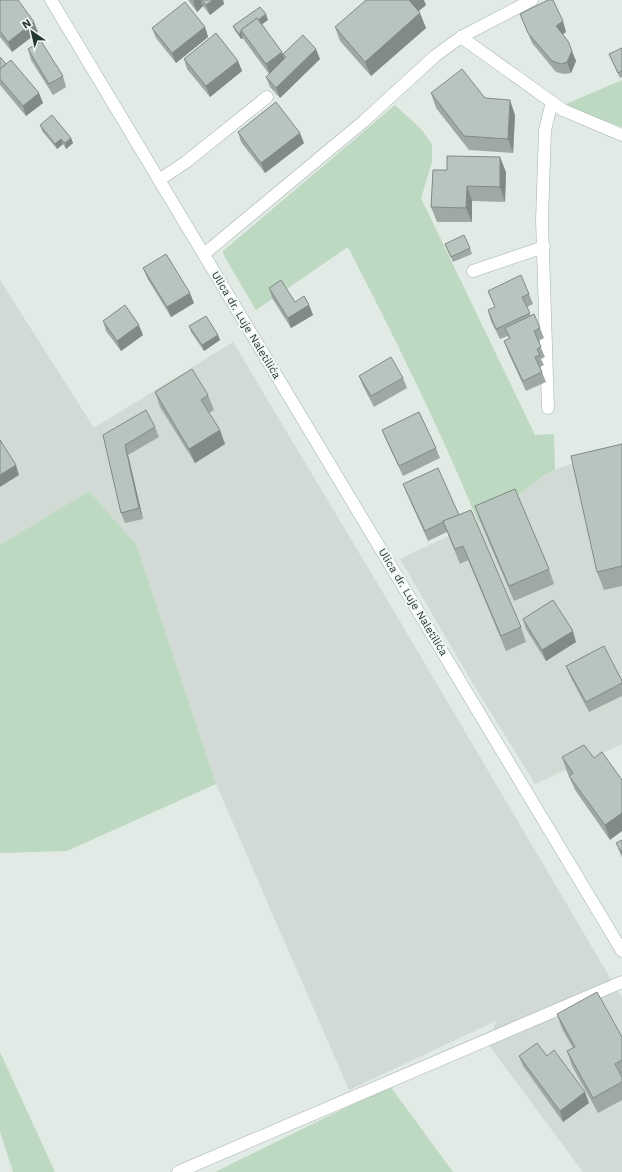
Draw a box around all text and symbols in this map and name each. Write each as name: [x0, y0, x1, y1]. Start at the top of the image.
north arrow: [12, 12, 52, 52]
text: N: [20, 16, 34, 32]
street label: Ulica dr. Luje Naletilića: [209, 269, 283, 381]
street label: Ulica dr. Luje Naletilića: [376, 546, 450, 658]

